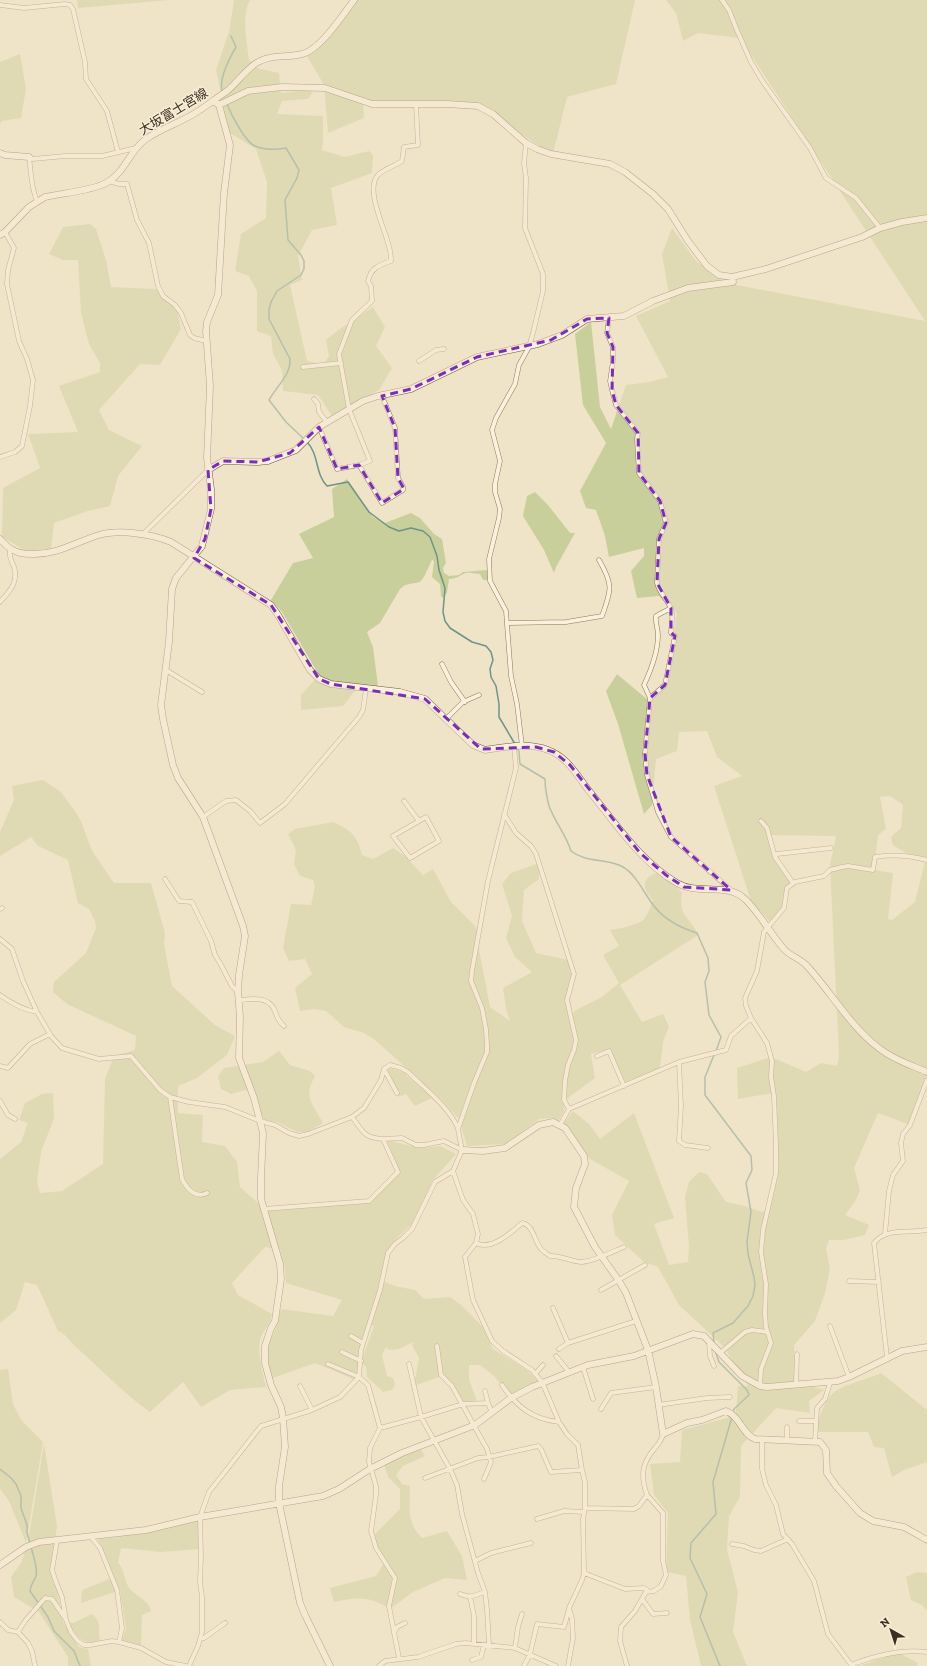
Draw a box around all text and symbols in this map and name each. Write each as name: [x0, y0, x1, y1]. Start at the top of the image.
street label: 大坂富士宮線: [136, 85, 211, 138]
north arrow: [871, 1610, 911, 1650]
text: N: [878, 1615, 893, 1630]

